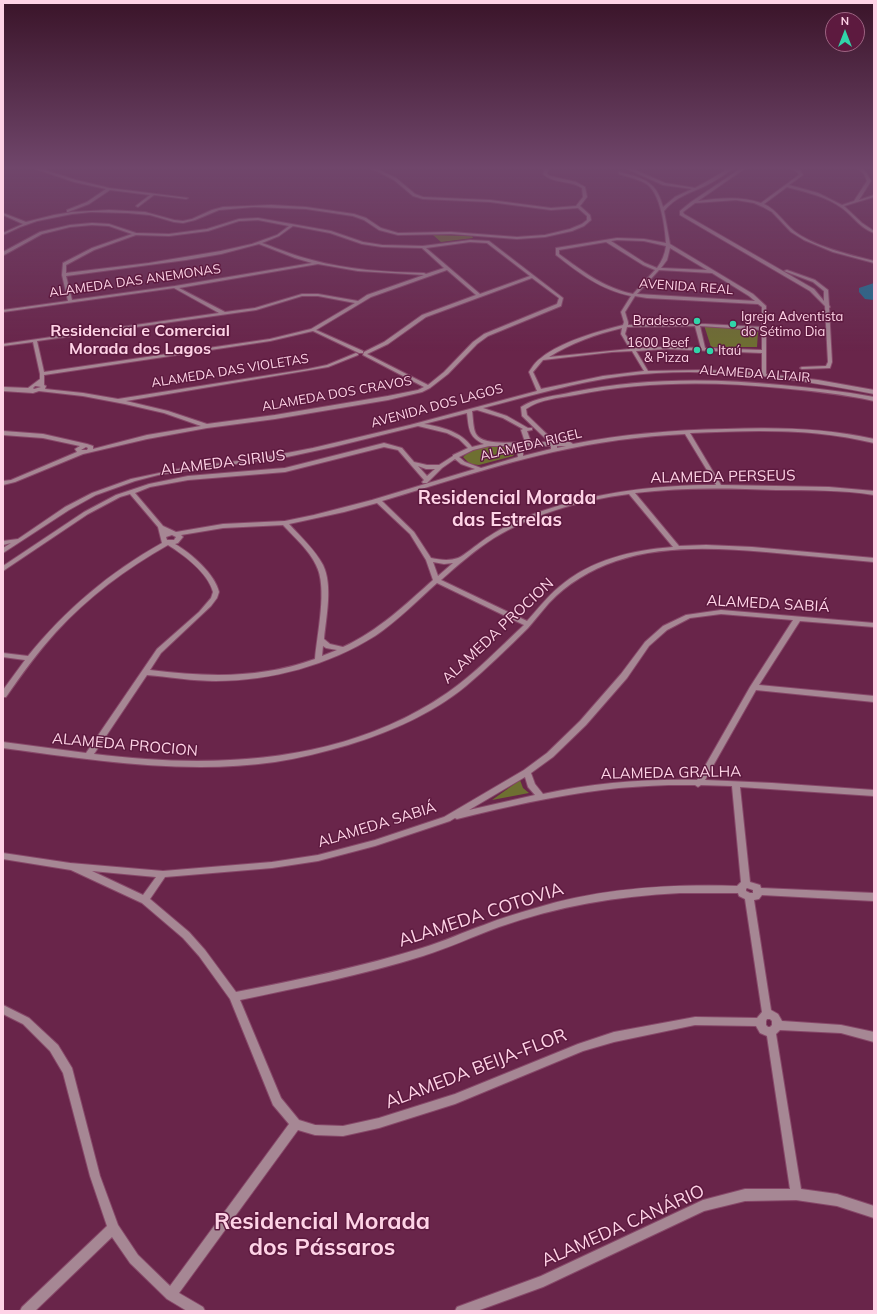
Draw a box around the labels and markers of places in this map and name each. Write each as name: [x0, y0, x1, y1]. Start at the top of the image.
place label: Igreja Adventista do Sétimo Dia: [741, 309, 843, 340]
place label: Bradesco: [633, 313, 689, 329]
marker: Bradesco: [692, 316, 702, 326]
marker: Igreja Adventista do Sétimo Dia: [728, 319, 738, 329]
place label: 1600 Beef & Pizza: [627, 335, 689, 366]
place label: Itaú: [718, 343, 741, 359]
marker: 1600 Beef & Pizza: [692, 345, 702, 355]
marker: Itaú: [705, 346, 715, 356]

